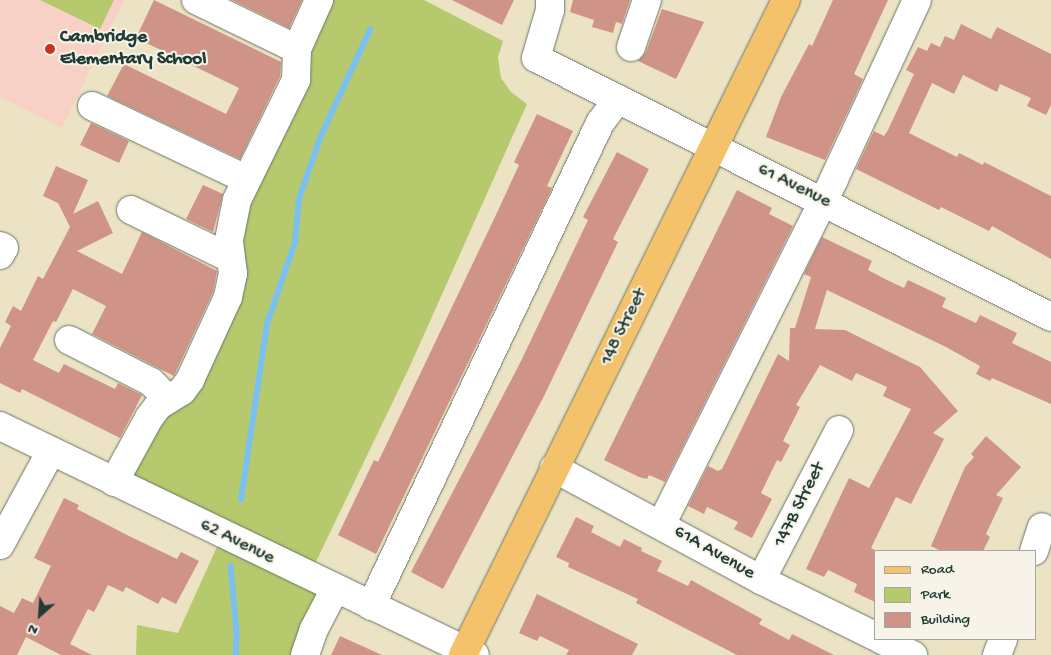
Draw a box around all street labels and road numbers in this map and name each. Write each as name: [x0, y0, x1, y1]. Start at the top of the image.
street label: 61 Avenue: [754, 158, 834, 214]
street label: 148 Street: [596, 285, 652, 369]
street label: 147B Street: [769, 459, 831, 551]
street label: 62 Avenue: [196, 514, 278, 570]
street label: 61A Avenue: [669, 521, 759, 585]

